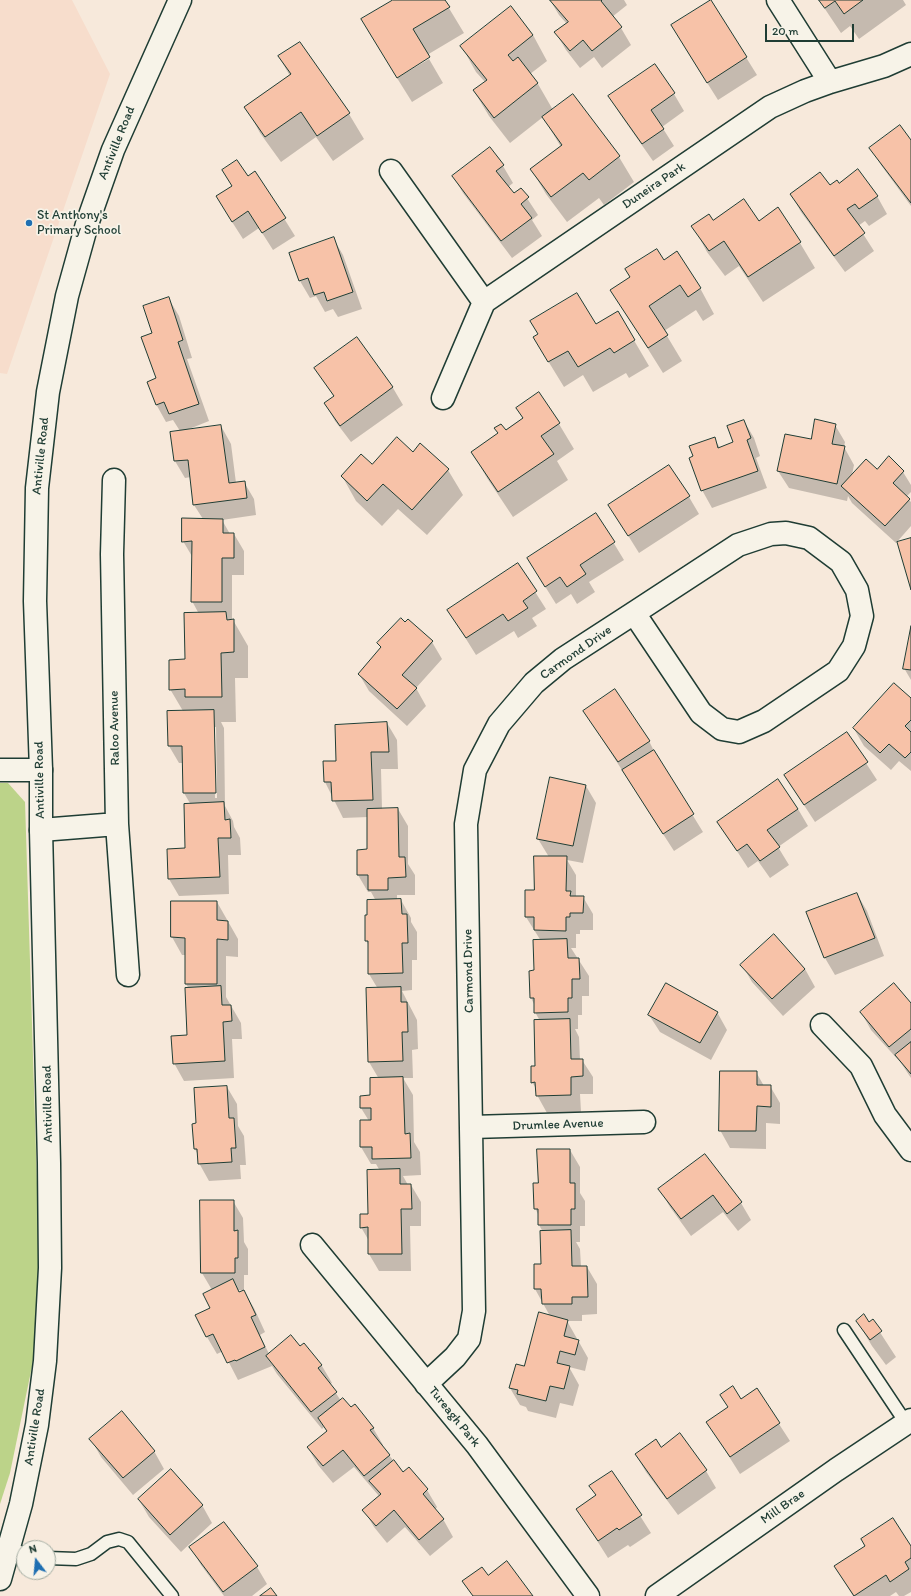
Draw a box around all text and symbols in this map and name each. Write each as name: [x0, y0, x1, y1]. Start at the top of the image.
scale bar: [767, 16, 856, 42]
text: 20 m: [772, 24, 799, 38]
street label: Antiville Road: [95, 104, 139, 182]
street label: Duneira Park: [619, 159, 689, 213]
place label: St Anthony's Primary School: [37, 208, 121, 239]
marker: St Anthony's Primary School: [24, 218, 34, 228]
street label: Antiville Road: [29, 417, 53, 495]
street label: Carmond Drive: [537, 622, 615, 684]
street label: Raloo Avenue: [107, 690, 123, 766]
street label: Antiville Road: [32, 741, 48, 819]
street label: Carmond Drive: [460, 929, 478, 1013]
street label: Antiville Road: [40, 1065, 56, 1143]
street label: Drumlee Avenue: [512, 1116, 604, 1134]
street label: Tureagh Park: [425, 1383, 483, 1451]
street label: Antiville Road: [21, 1387, 49, 1467]
street label: Mill Brae: [758, 1486, 808, 1528]
north arrow: [16, 1540, 56, 1580]
text: N: [27, 1542, 38, 1556]

